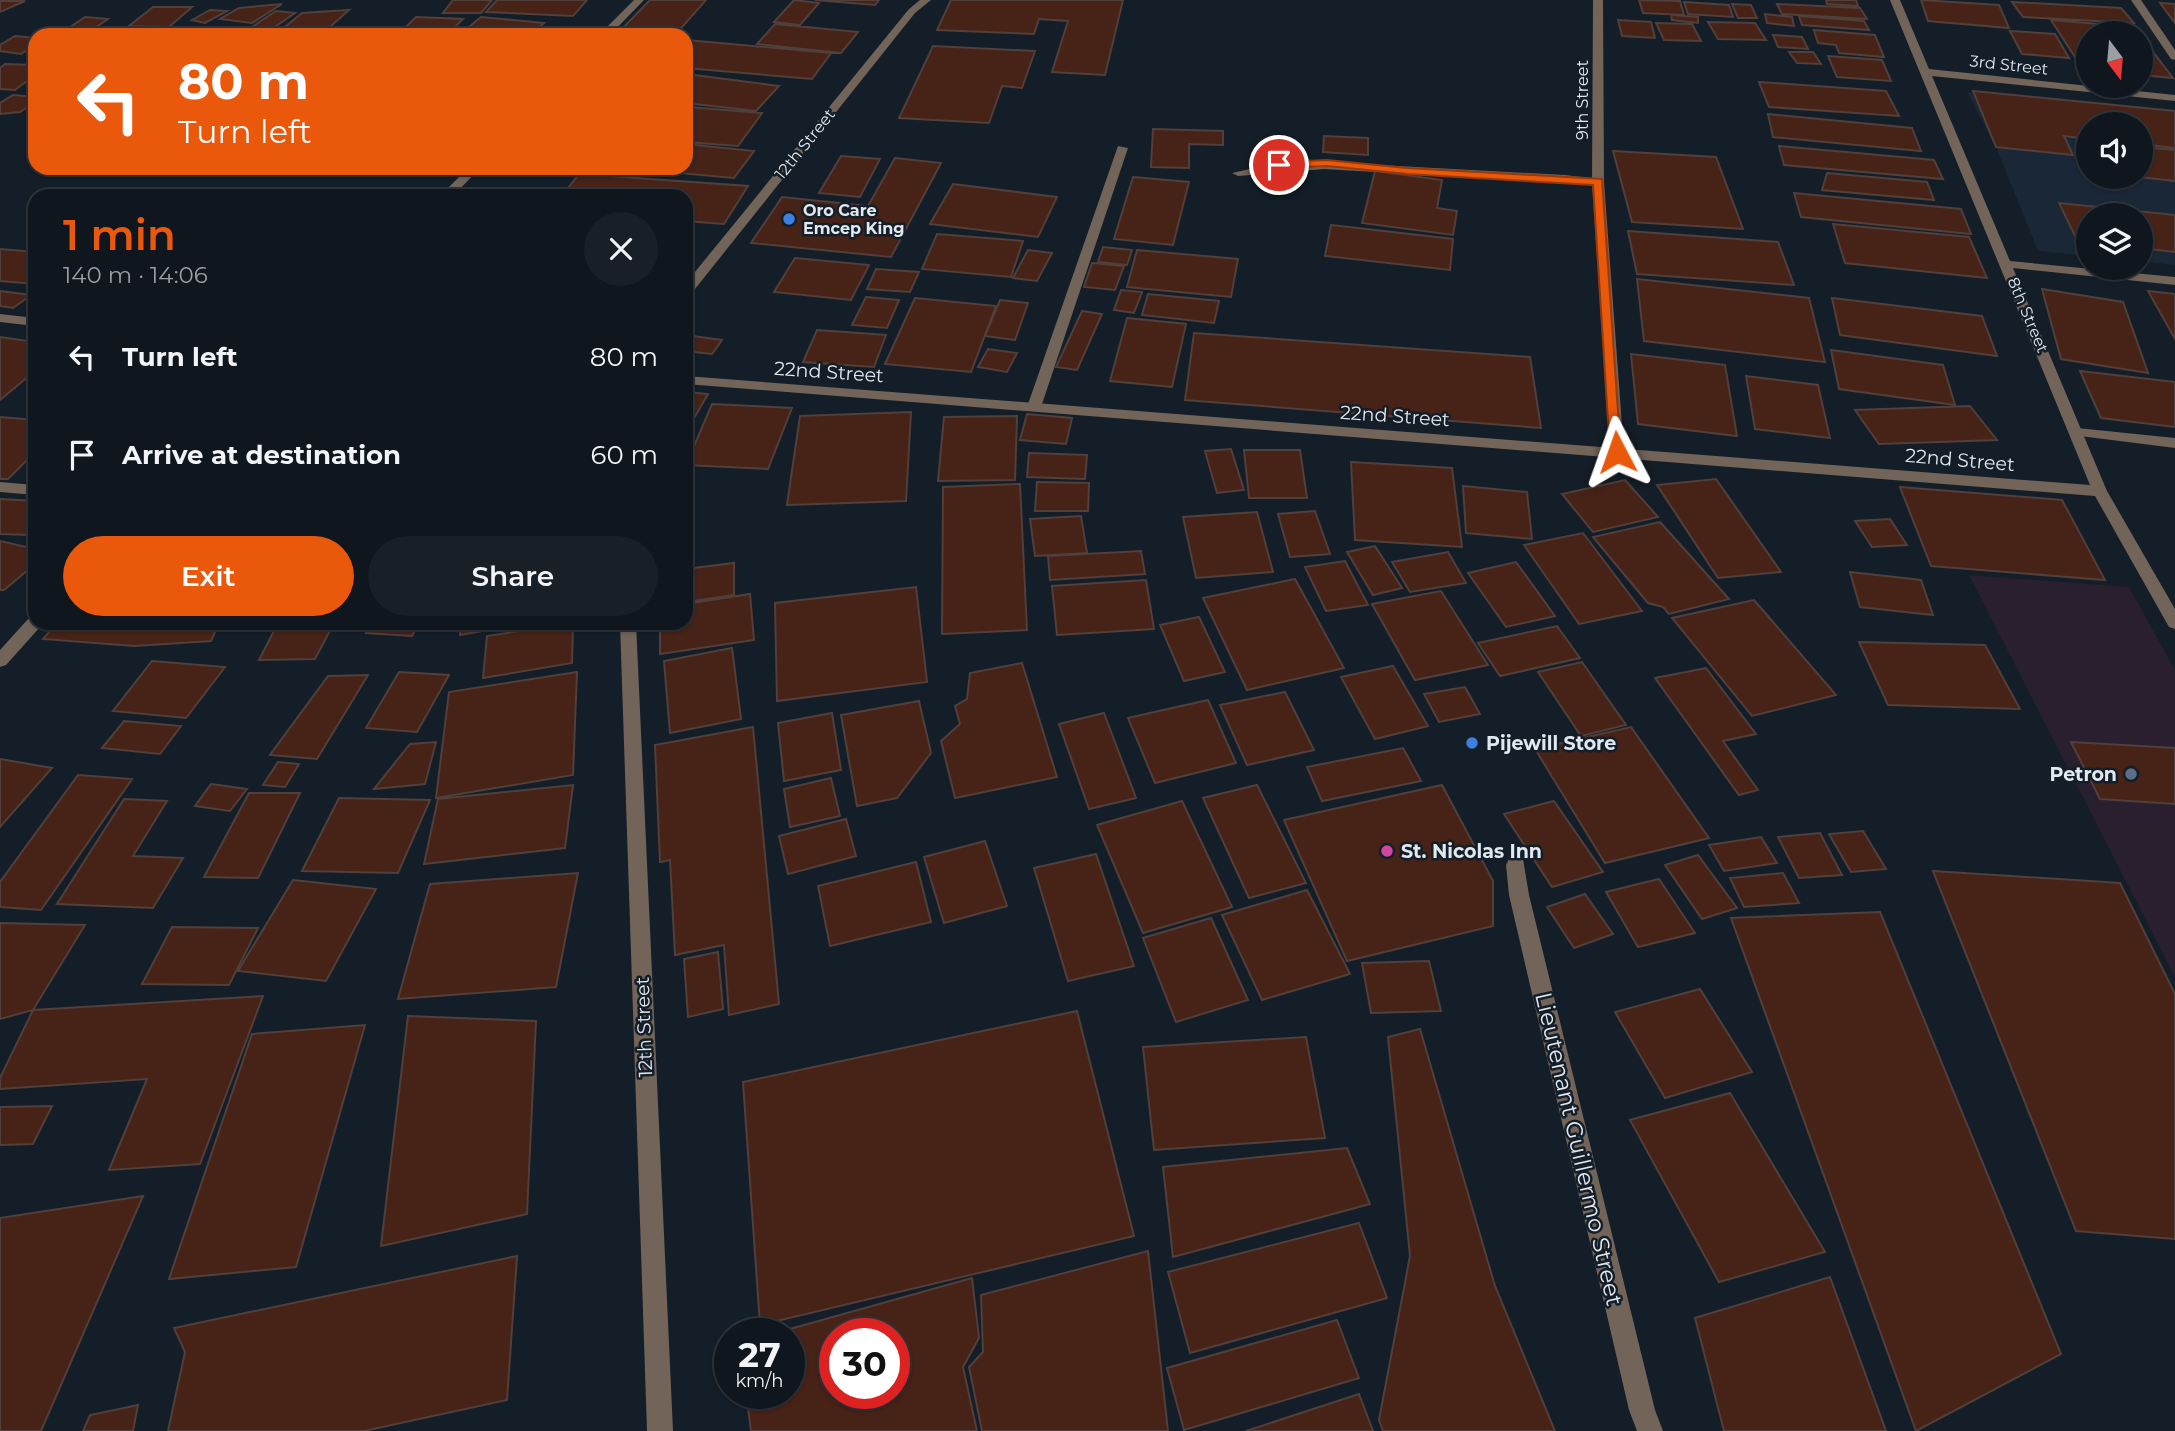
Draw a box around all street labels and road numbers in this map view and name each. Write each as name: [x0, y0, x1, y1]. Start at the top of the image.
street label: 3rd Street: [1969, 51, 2050, 79]
street label: 9th Street: [1573, 60, 1592, 140]
street label: 12th Street: [771, 105, 839, 183]
street label: 8th Street: [2004, 274, 2053, 356]
street label: 22nd Street: [773, 357, 885, 387]
street label: 22nd Street: [1339, 401, 1451, 431]
street label: 22nd Street: [1904, 444, 2016, 476]
street label: 12th Street: [631, 976, 657, 1078]
street label: Lieutenant Guillermo Street: [1529, 989, 1629, 1309]

